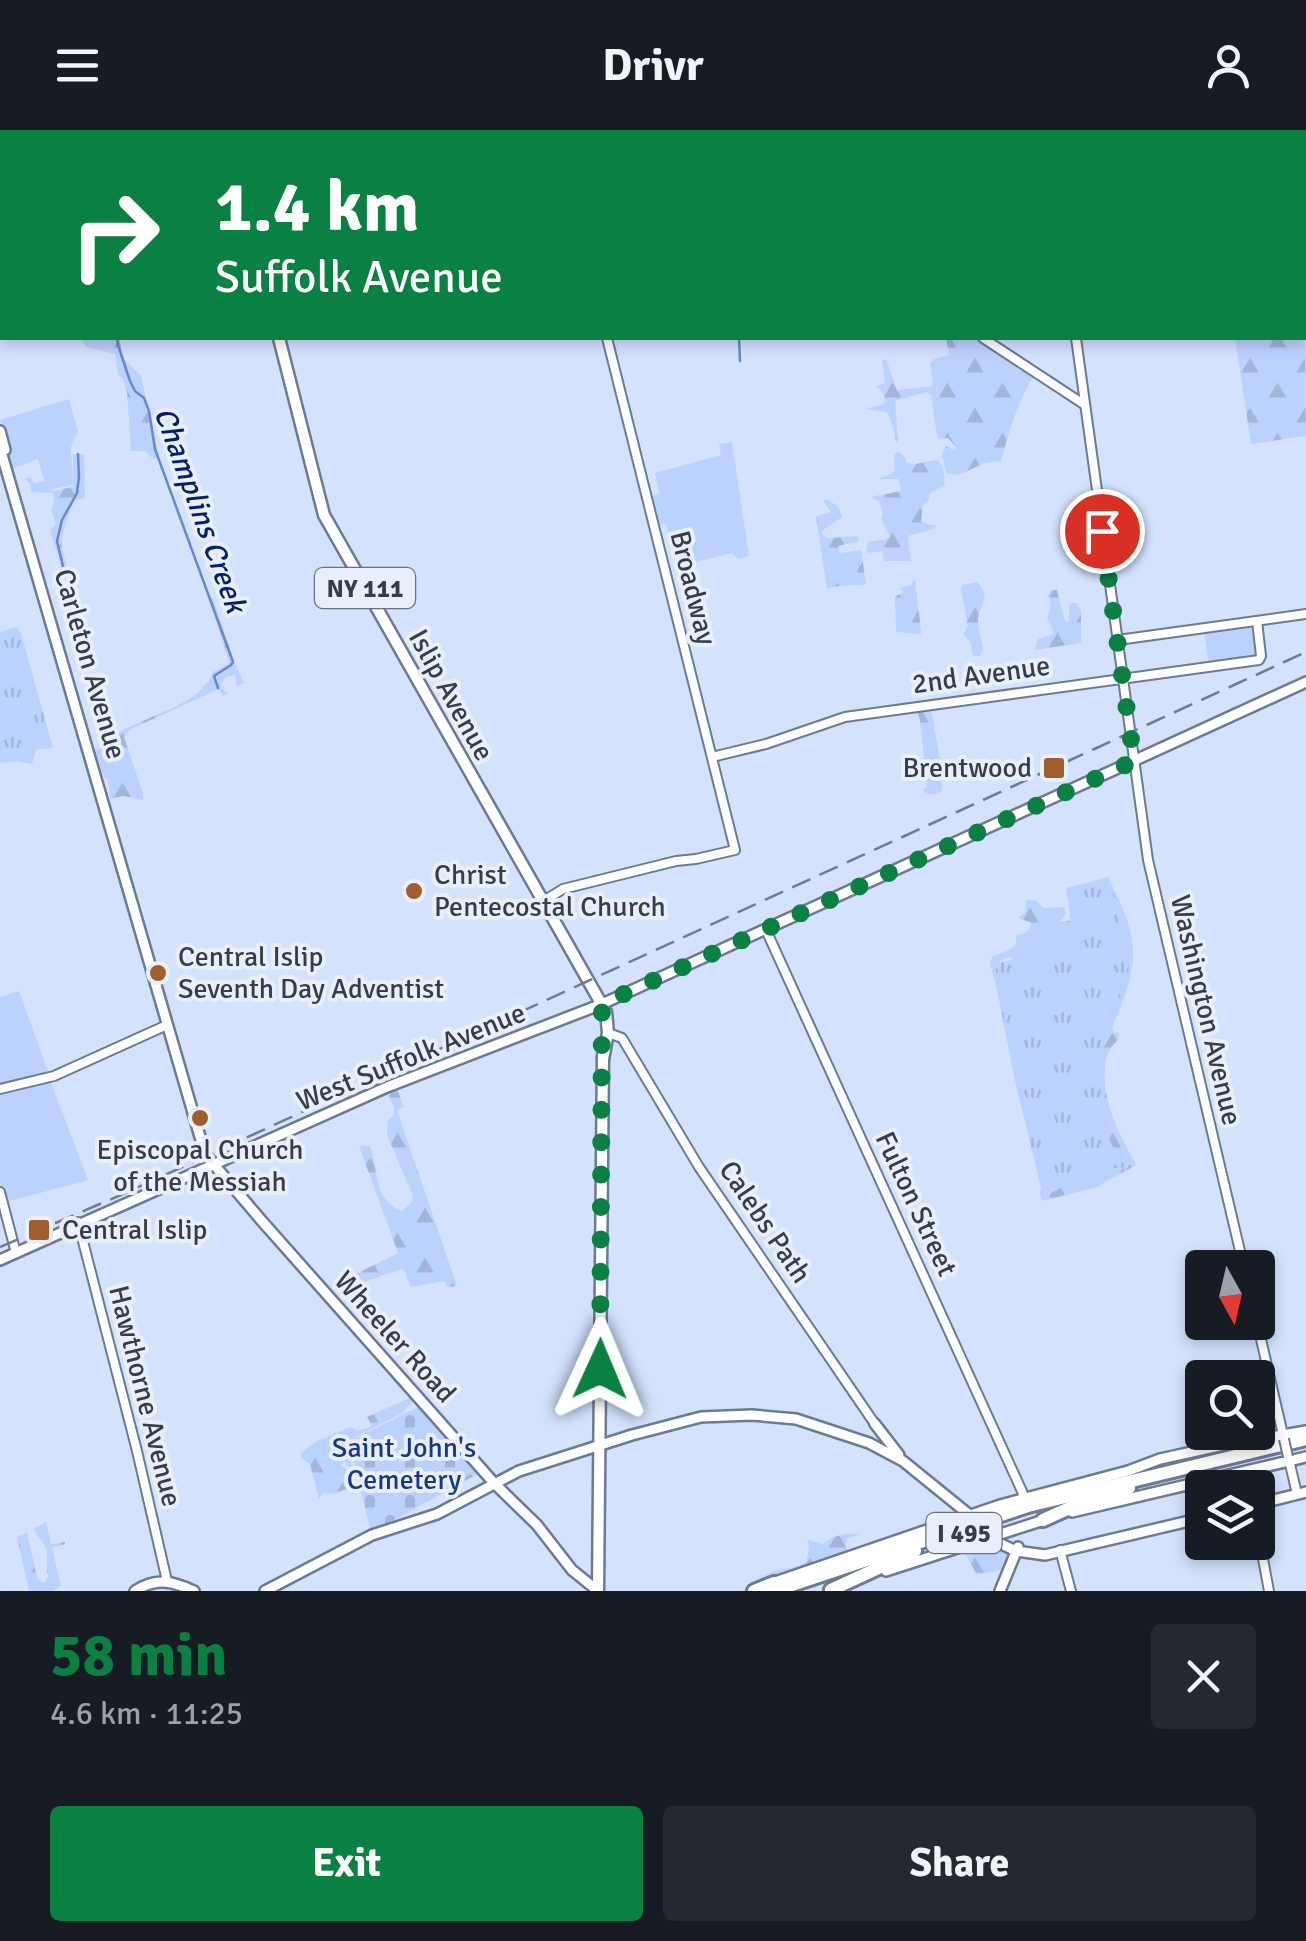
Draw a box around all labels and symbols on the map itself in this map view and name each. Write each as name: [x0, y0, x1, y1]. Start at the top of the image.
water label: Champlins Creek: [146, 402, 255, 621]
pin: [1060, 489, 1145, 574]
street label: Broadway: [662, 527, 724, 649]
street label: Carleton Avenue: [47, 565, 133, 763]
road number: NY 111: [315, 568, 415, 608]
street label: Islip Avenue: [401, 623, 501, 767]
street label: 2nd Avenue: [910, 648, 1052, 702]
place label: Brentwood: [903, 751, 1032, 785]
marker: Brentwood: [1041, 755, 1067, 781]
place label: Christ Pentecostal Church: [434, 858, 666, 924]
marker: Christ Pentecostal Church: [403, 880, 425, 902]
street label: Washington Avenue: [1163, 892, 1249, 1128]
place label: Central Islip Seventh Day Adventist: [178, 940, 444, 1006]
marker: Central Islip Seventh Day Adventist: [147, 962, 169, 984]
street label: West Suffolk Avenue: [292, 996, 530, 1118]
marker: Episcopal Church of the Messiah: [189, 1107, 211, 1129]
street label: Fulton Street: [868, 1126, 964, 1282]
place label: Episcopal Church of the Messiah: [96, 1133, 304, 1199]
street label: Calebs Path: [712, 1154, 818, 1290]
place label: Central Islip: [62, 1213, 207, 1247]
marker: Central Islip: [26, 1217, 52, 1243]
north arrow: [1185, 1250, 1275, 1340]
street label: Wheeler Road: [327, 1264, 463, 1410]
street label: Hawthorne Avenue: [101, 1282, 189, 1510]
position arrow: [548, 1317, 652, 1421]
park label: Saint John's Cemetery: [332, 1431, 476, 1497]
road number: I 495: [926, 1513, 1002, 1553]

